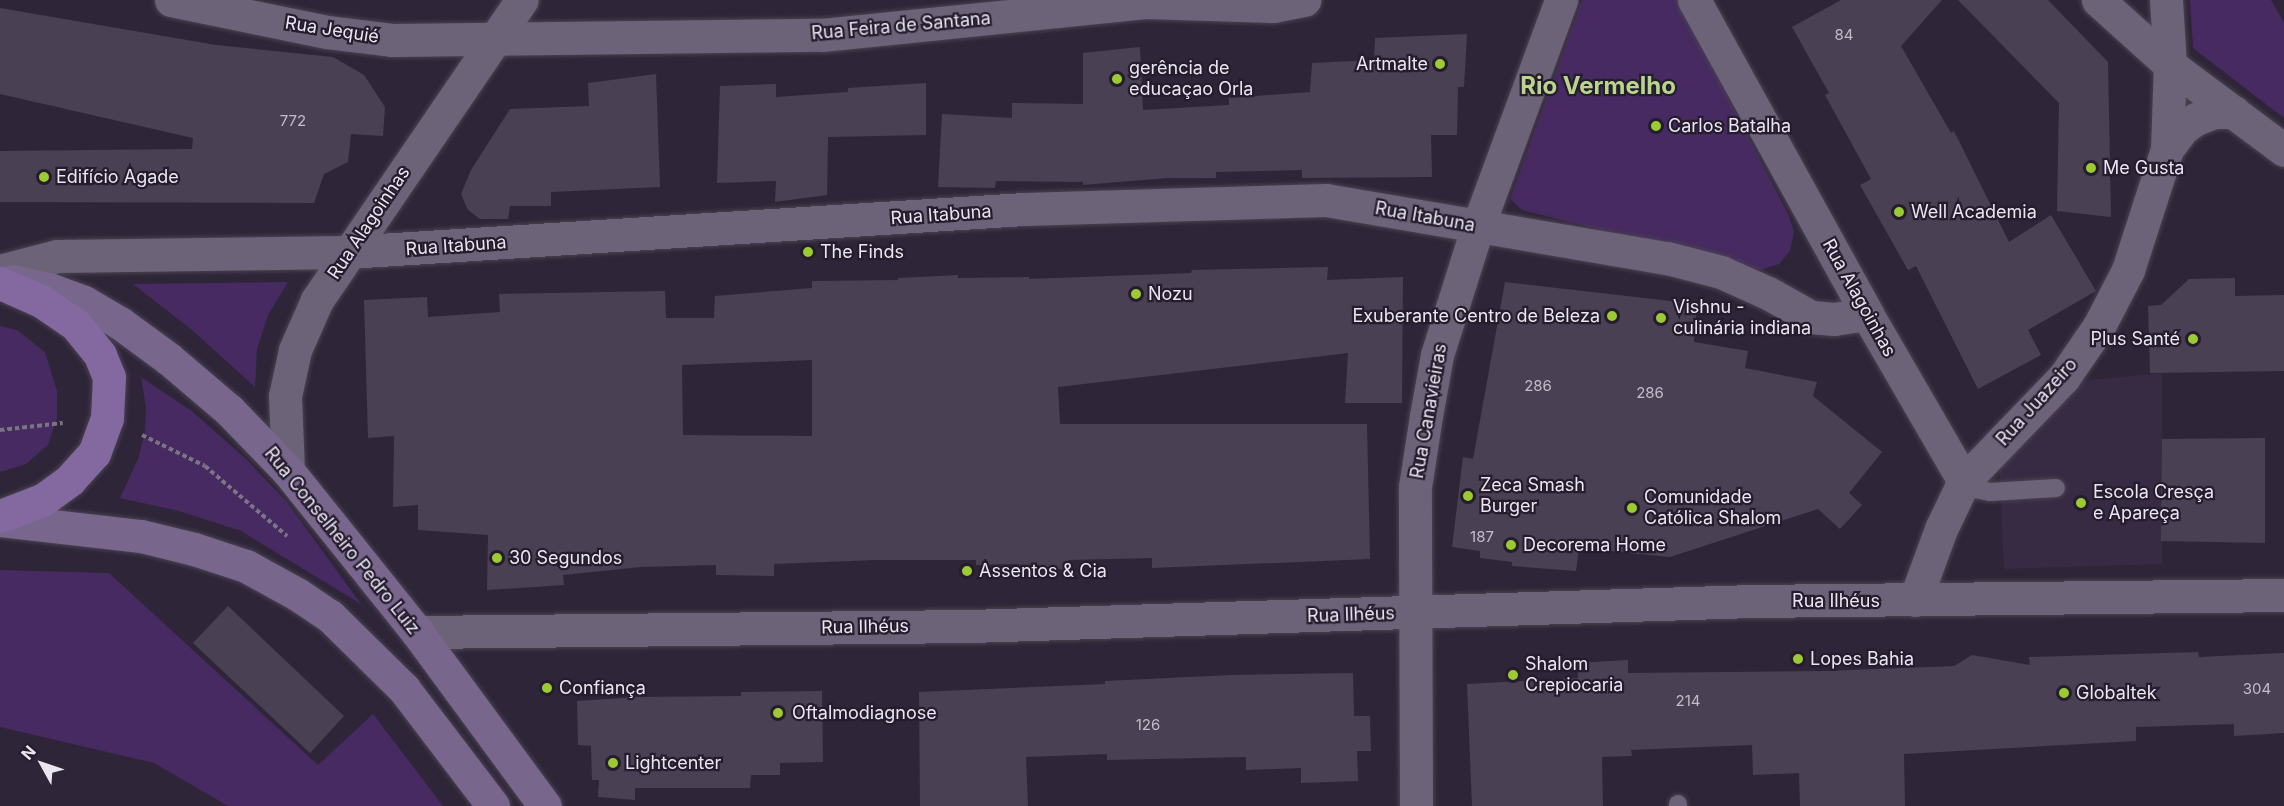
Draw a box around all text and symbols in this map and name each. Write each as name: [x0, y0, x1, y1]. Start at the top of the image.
street label: Rua Feira de Santana: [810, 7, 992, 45]
street label: Rua Jequié: [284, 12, 380, 48]
house number: 84: [1835, 26, 1853, 44]
place label: Artmalte: [1356, 53, 1428, 75]
marker: Artmalte: [1433, 57, 1447, 71]
place label: gerência de educaçao Orla: [1129, 58, 1253, 100]
marker: gerência de educaçao Orla: [1110, 72, 1124, 86]
district label: Rio Vermelho: [1520, 72, 1676, 100]
house number: 772: [280, 112, 306, 130]
place label: Carlos Batalha: [1668, 115, 1791, 137]
marker: Carlos Batalha: [1649, 119, 1663, 133]
place label: Me Gusta: [2103, 157, 2184, 179]
marker: Me Gusta: [2084, 161, 2098, 175]
street label: Rua Alagoinhas: [323, 163, 415, 283]
place label: Edifício Agade: [56, 166, 179, 188]
marker: Edifício Agade: [37, 170, 51, 184]
street label: Rua Itabuna: [1373, 198, 1477, 236]
street label: Rua Itabuna: [890, 201, 992, 229]
place label: Well Academia: [1911, 201, 2037, 223]
marker: Well Academia: [1892, 205, 1906, 219]
street label: Rua Itabuna: [405, 232, 507, 260]
street label: Rua Alagoinhas: [1818, 235, 1900, 361]
place label: The Finds: [820, 241, 904, 263]
marker: The Finds: [801, 245, 815, 259]
place label: Nozu: [1148, 283, 1193, 305]
marker: Nozu: [1129, 287, 1143, 301]
place label: Vishnu - culinária indiana: [1673, 297, 1811, 340]
place label: Exuberante Centro de Beleza: [1352, 305, 1600, 327]
marker: Exuberante Centro de Beleza: [1605, 309, 1619, 323]
marker: Vishnu - culinária indiana: [1654, 311, 1668, 325]
place label: Plus Santé: [2090, 328, 2180, 350]
marker: Plus Santé: [2184, 330, 2202, 348]
street label: Rua Canavieiras: [1406, 342, 1452, 480]
street label: Rua Juazeiro: [1992, 354, 2082, 450]
house number: 286: [1524, 377, 1552, 395]
house number: 286: [1636, 384, 1664, 402]
street label: Rua Conselheiro Pedro Luiz: [260, 443, 424, 639]
place label: Zeca Smash Burger: [1480, 475, 1585, 518]
place label: Escola Cresça e Apareça: [2093, 482, 2214, 524]
place label: Comunidade Católica Shalom: [1644, 487, 1781, 530]
marker: Zeca Smash Burger: [1461, 489, 1475, 503]
marker: Escola Cresça e Apareça: [2074, 496, 2088, 510]
marker: Comunidade Católica Shalom: [1625, 501, 1639, 515]
house number: 187: [1470, 528, 1494, 546]
place label: Decorema Home: [1523, 534, 1666, 556]
marker: Decorema Home: [1504, 538, 1518, 552]
place label: 30 Segundos: [509, 547, 622, 569]
marker: 30 Segundos: [490, 551, 504, 565]
place label: Assentos & Cia: [979, 560, 1107, 582]
marker: Assentos & Cia: [960, 564, 974, 578]
street label: Rua Ilhéus: [1792, 590, 1880, 612]
street label: Rua Ilhéus: [1307, 603, 1395, 627]
street label: Rua Ilhéus: [821, 615, 909, 639]
place label: Lopes Bahia: [1810, 648, 1914, 670]
marker: Lopes Bahia: [1791, 652, 1805, 666]
place label: Shalom Crepiocaria: [1525, 654, 1623, 696]
marker: Shalom Crepiocaria: [1506, 668, 1520, 682]
place label: Confiança: [559, 677, 646, 699]
house number: 304: [2243, 680, 2271, 698]
marker: Confiança: [540, 681, 554, 695]
place label: Globaltek: [2076, 682, 2157, 704]
marker: Globaltek: [2057, 686, 2071, 700]
house number: 214: [1676, 692, 1700, 710]
place label: Oftalmodiagnose: [792, 702, 937, 724]
marker: Oftalmodiagnose: [769, 704, 787, 722]
house number: 126: [1136, 716, 1160, 734]
north arrow: [12, 734, 72, 794]
text: N: [17, 741, 40, 764]
place label: Lightcenter: [625, 752, 721, 774]
marker: Lightcenter: [606, 756, 620, 770]

